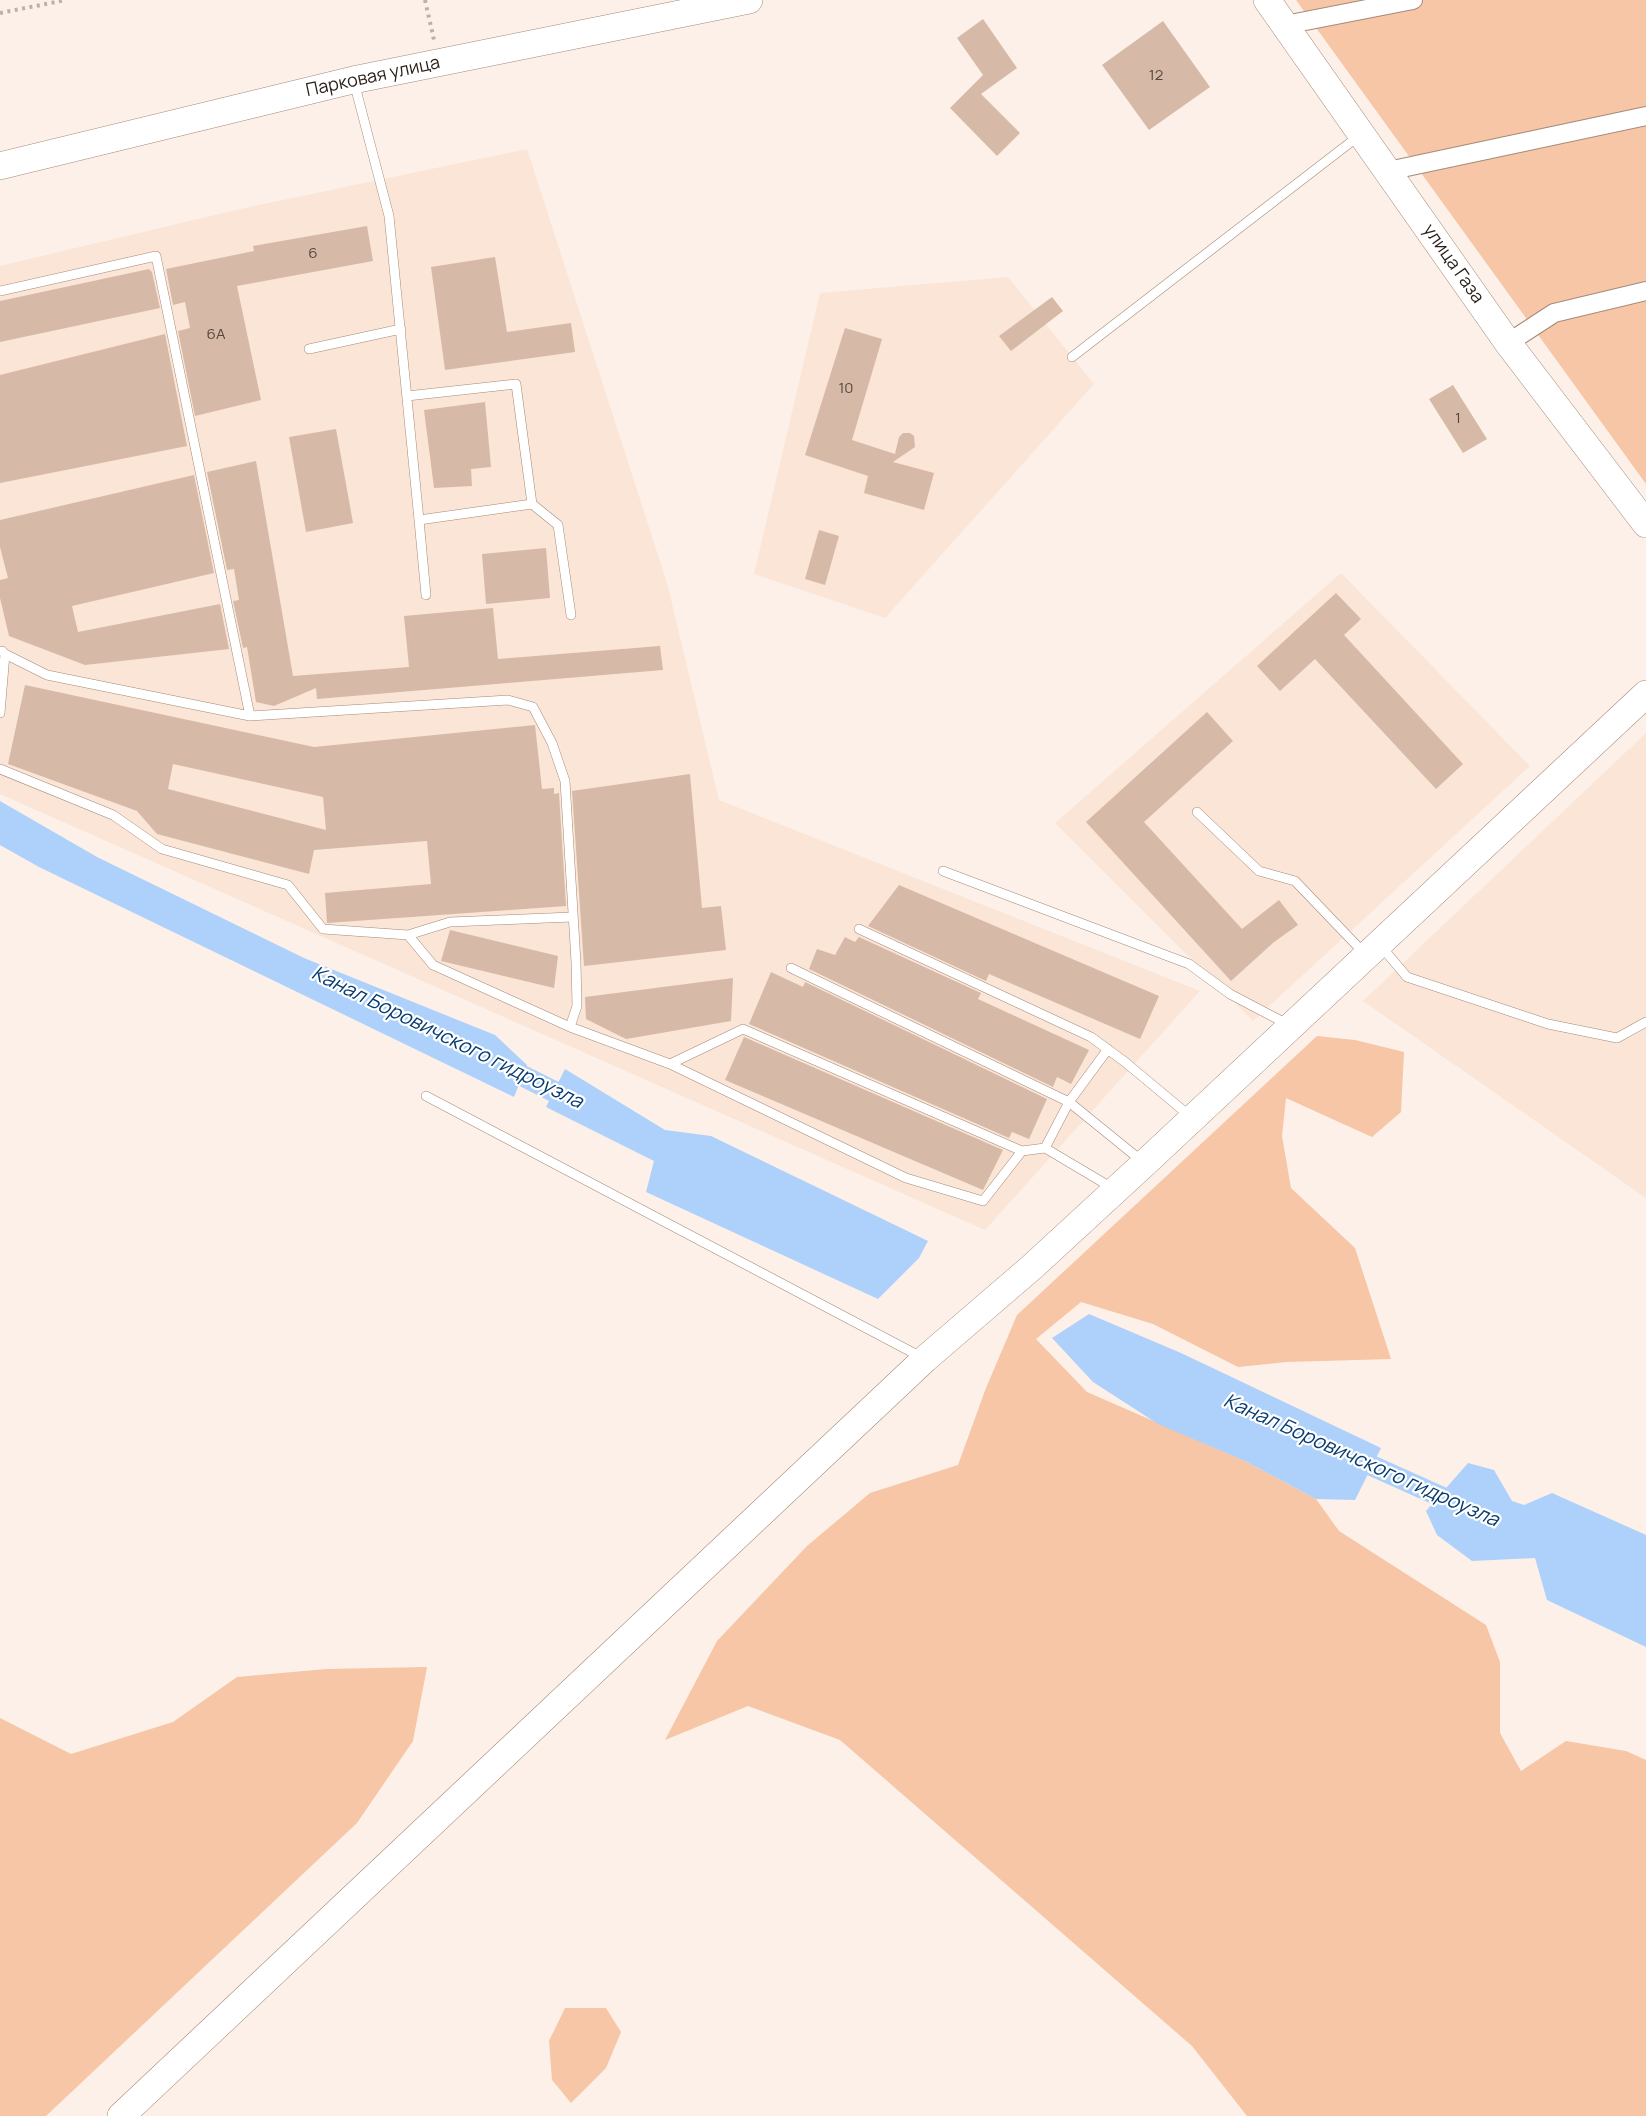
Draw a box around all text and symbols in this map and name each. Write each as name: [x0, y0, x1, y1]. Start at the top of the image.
street label: Парковая улица: [304, 52, 442, 102]
house number: 12: [1149, 67, 1163, 85]
street label: улица Газа: [1418, 220, 1488, 308]
house number: 6: [308, 245, 318, 263]
house number: 6А: [207, 326, 225, 344]
house number: 10: [839, 380, 853, 398]
house number: 1: [1455, 410, 1461, 428]
water label: Канал Боровичского гидроузла: [307, 962, 587, 1114]
water label: Канал Боровичского гидроузла: [1220, 1389, 1502, 1533]

